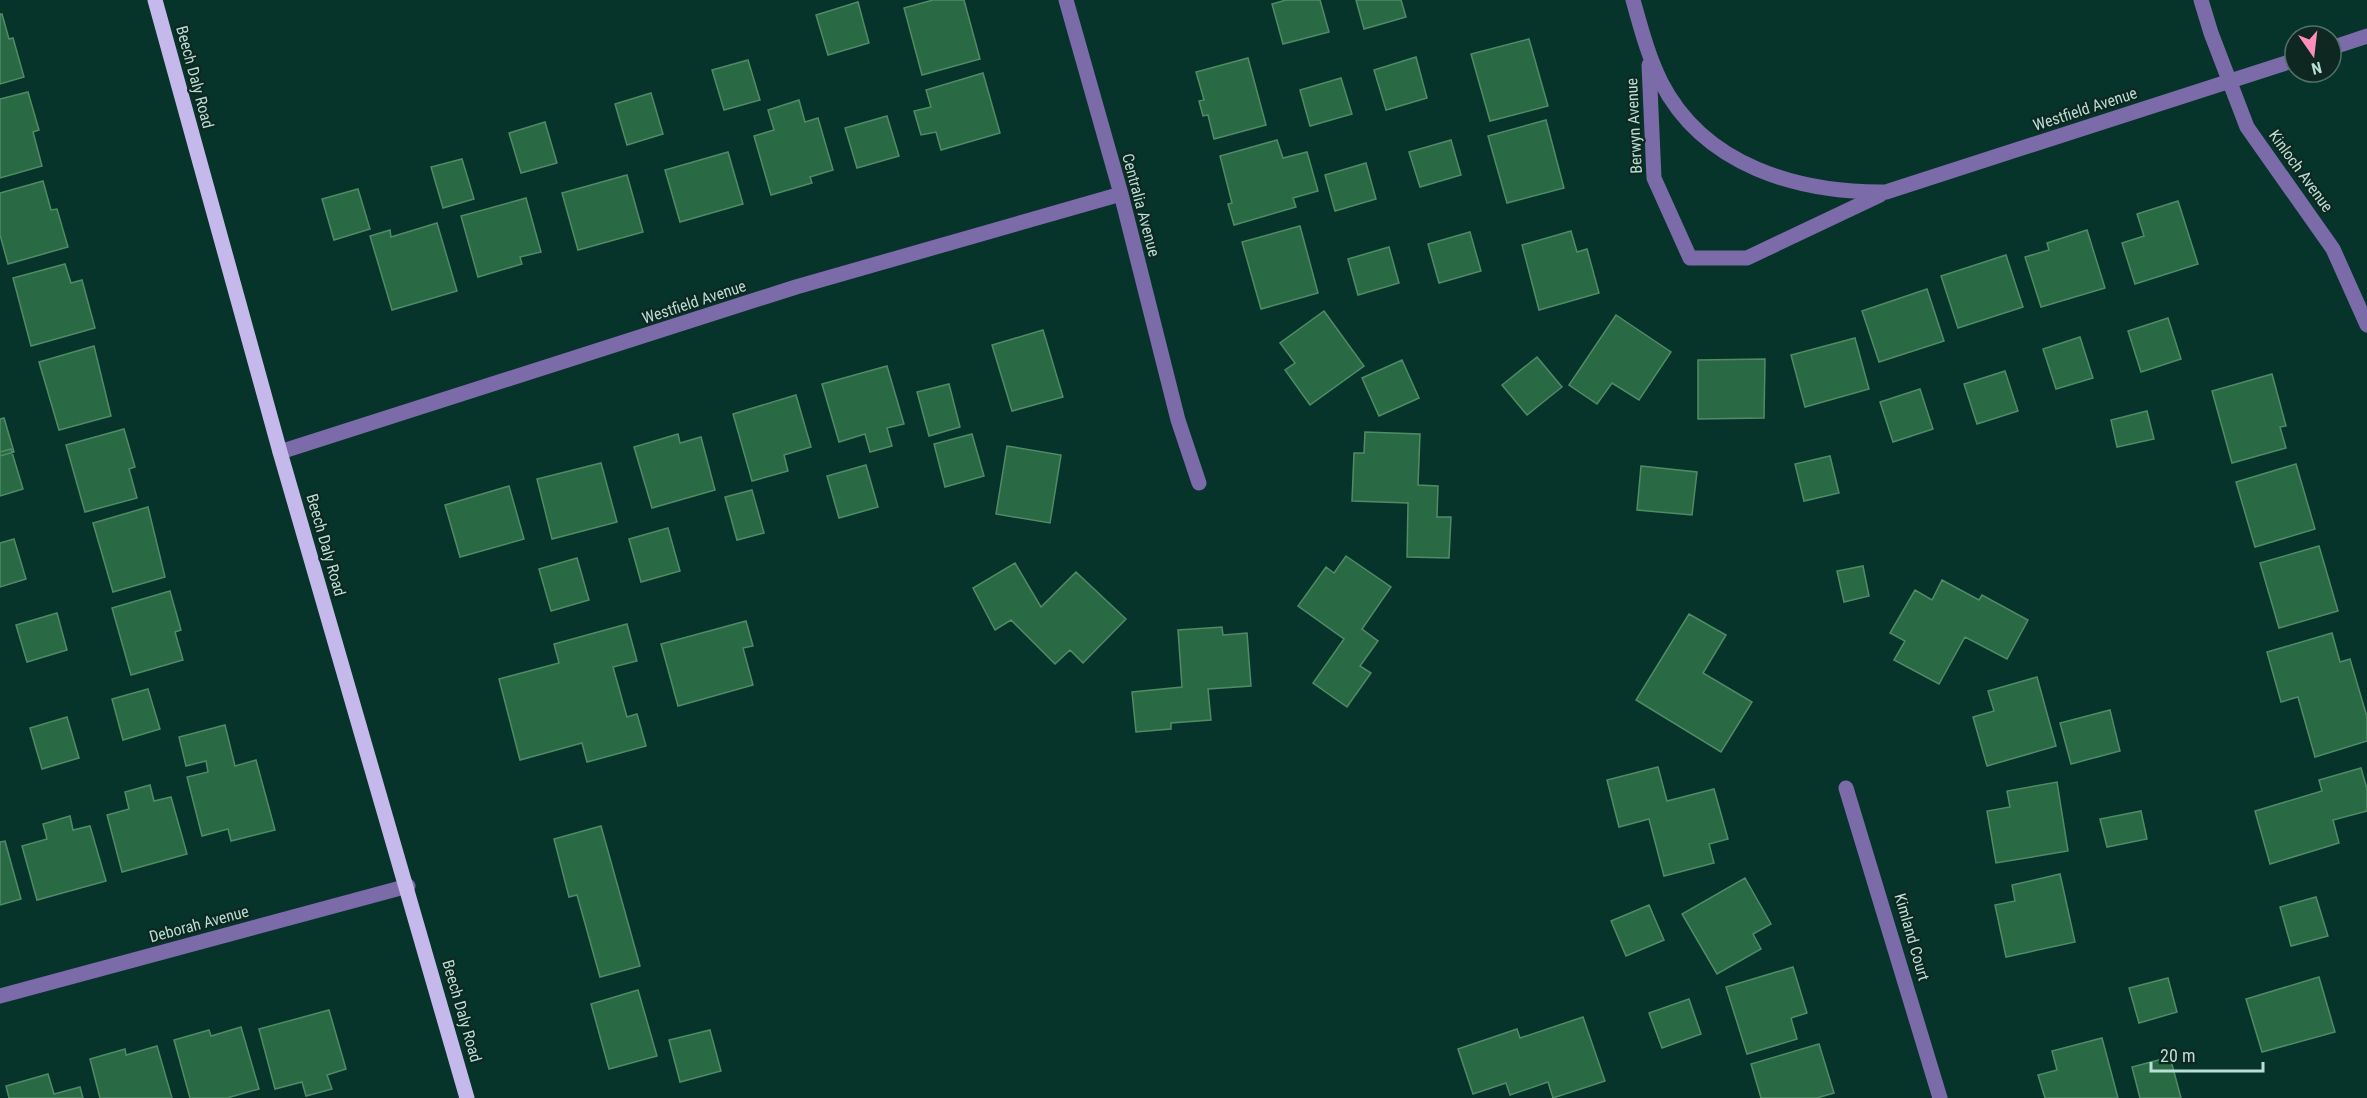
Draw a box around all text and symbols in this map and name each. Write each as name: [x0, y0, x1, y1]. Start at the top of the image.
street label: Beech Daly Road: [172, 24, 218, 130]
north arrow: [2283, 24, 2343, 84]
text: N: [2309, 58, 2324, 78]
street label: Berwyn Avenue: [1622, 78, 1646, 174]
street label: Westfield Avenue: [2031, 83, 2139, 135]
street label: Kinloch Avenue: [2265, 126, 2337, 216]
street label: Centralia Avenue: [1118, 151, 1164, 259]
street label: Westfield Avenue: [640, 276, 748, 328]
street label: Beech Daly Road: [302, 492, 350, 598]
street label: Kimland Court: [1890, 891, 1934, 983]
street label: Deborah Avenue: [147, 902, 251, 946]
street label: Beech Daly Road: [438, 958, 486, 1064]
scale bar: [2151, 1035, 2264, 1073]
text: 20 m: [2160, 1045, 2195, 1066]

